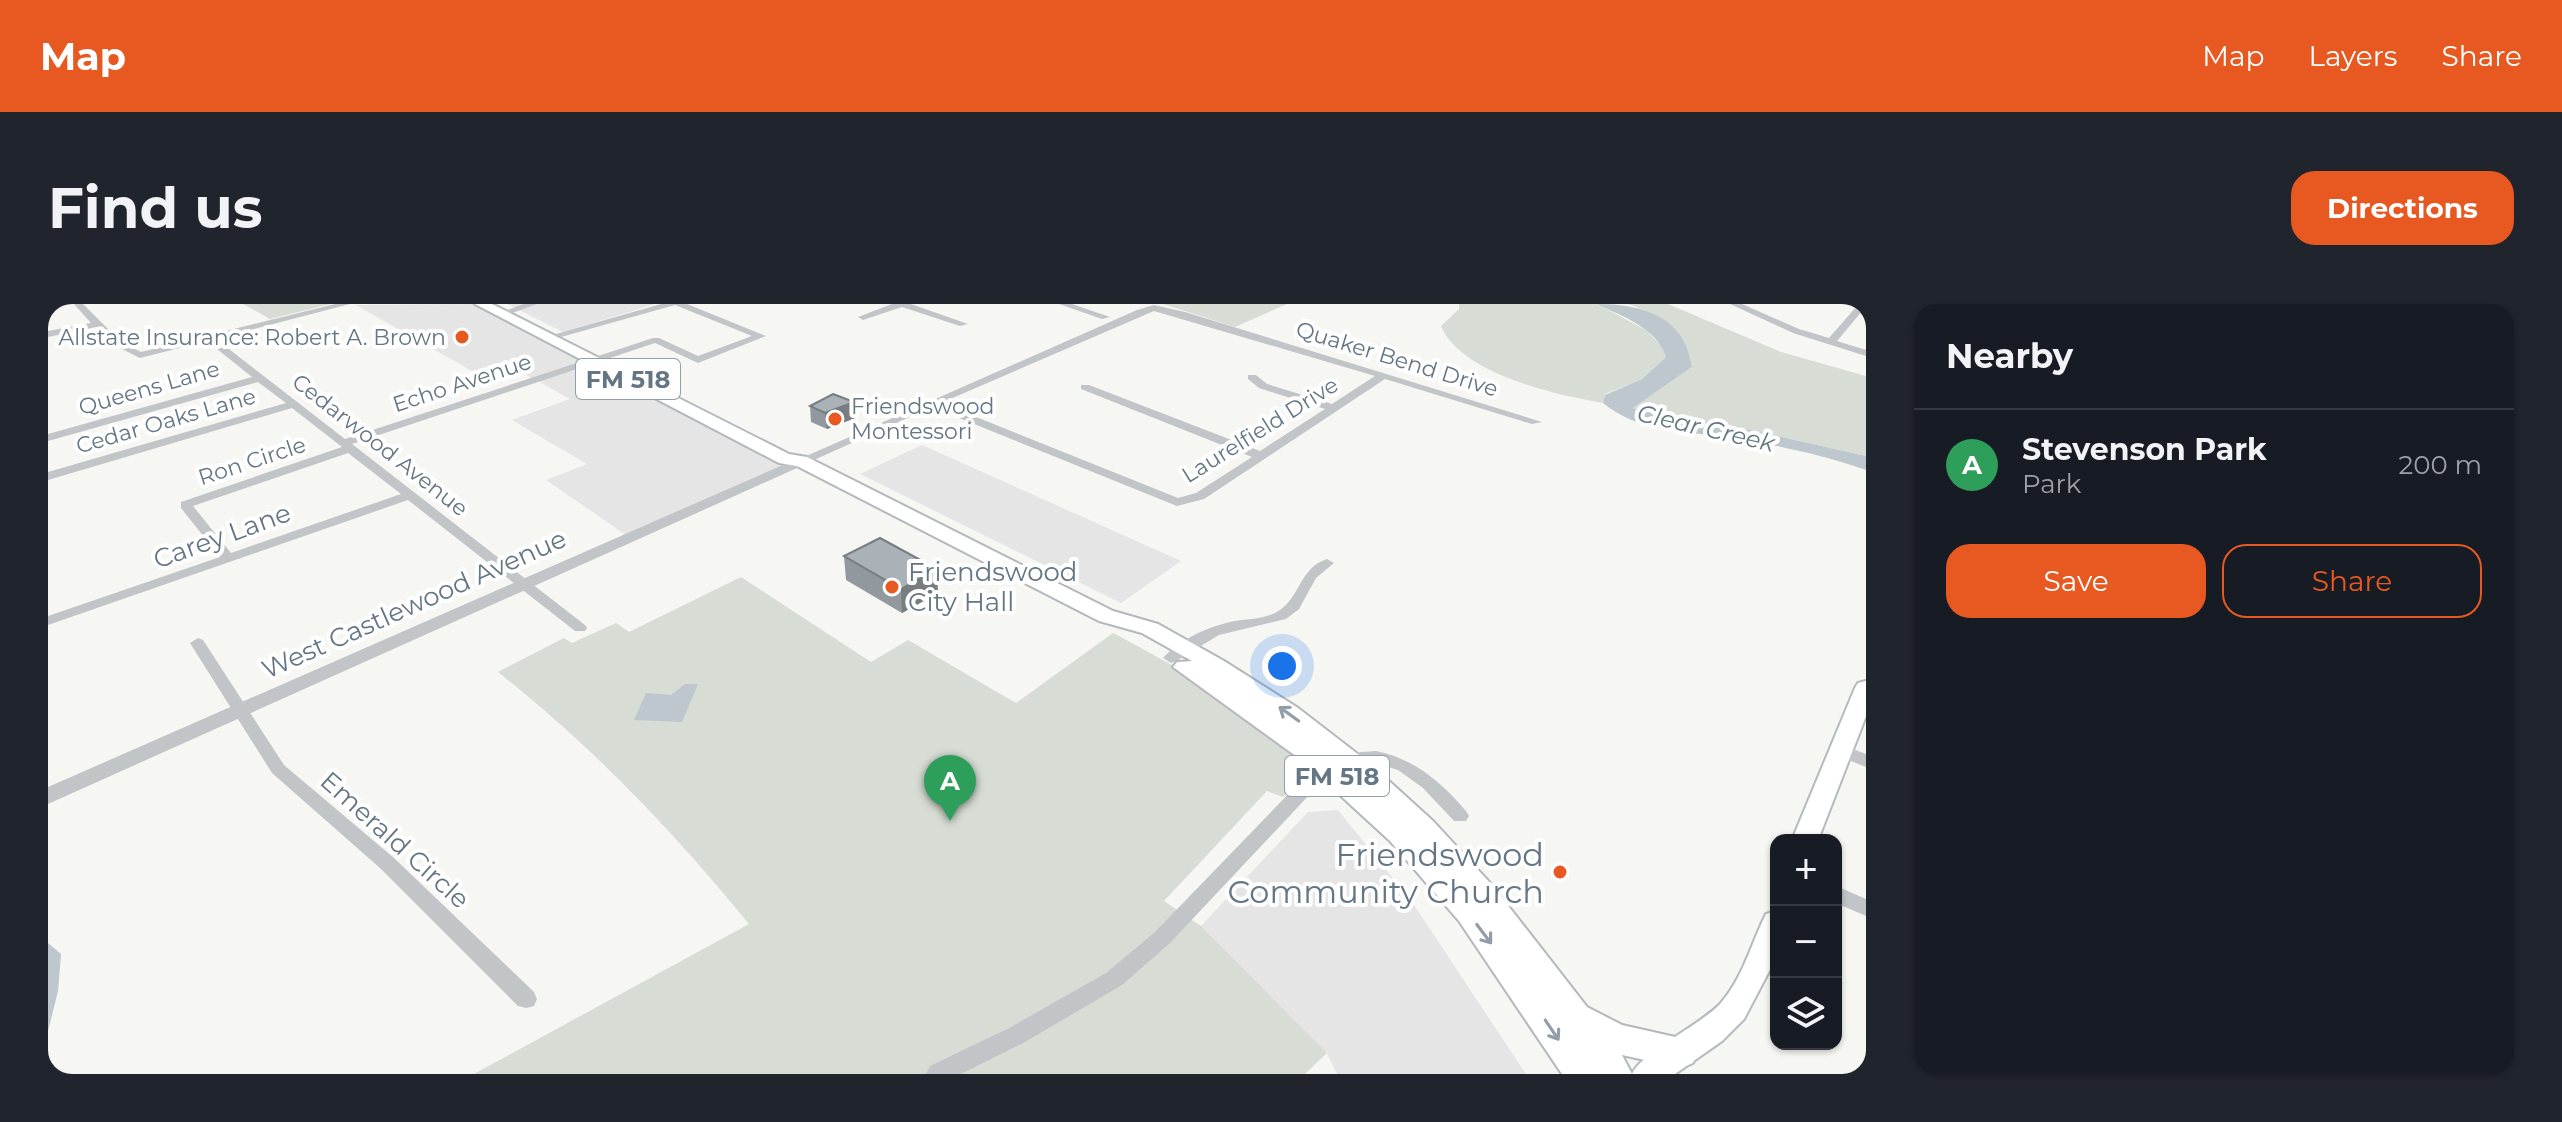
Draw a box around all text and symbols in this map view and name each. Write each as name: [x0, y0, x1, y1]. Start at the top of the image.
text: Map: [40, 33, 126, 80]
text: Map: [2202, 39, 2265, 73]
text: Layers: [2309, 39, 2398, 73]
text: Share: [2442, 39, 2522, 73]
button: Directions: [2291, 171, 2514, 245]
text: Find us: [48, 174, 262, 242]
street label: Quaker Bend Drive: [1293, 315, 1501, 403]
place label: Allstate Insurance: Robert A. Brown: [58, 324, 446, 351]
marker: Allstate Insurance: Robert A. Brown: [453, 328, 471, 346]
text: Nearby: [1946, 335, 2073, 377]
street label: Echo Avenue: [389, 348, 535, 418]
street label: Queens Lane: [75, 355, 223, 421]
road number: FM 518: [576, 359, 680, 399]
street label: Cedarwood Avenue: [287, 368, 473, 522]
street label: Laurelfield Drive: [1177, 371, 1343, 489]
street label: Cedar Oaks Lane: [73, 382, 259, 460]
place label: Friendswood Montessori: [851, 393, 994, 445]
water label: Clear Creek: [1634, 398, 1779, 458]
marker: Friendswood Montessori: [826, 410, 844, 428]
street label: Ron Circle: [195, 431, 309, 491]
text: Stevenson Park: [2022, 431, 2267, 468]
text: A: [1962, 449, 1982, 481]
text: 200 m: [2398, 449, 2482, 481]
text: Park: [2022, 468, 2081, 500]
street label: Carey Lane: [149, 496, 295, 576]
street label: West Castlewood Avenue: [257, 522, 571, 686]
button: Save: [1946, 544, 2206, 618]
button: Share: [2222, 544, 2482, 618]
place label: Friendswood City Hall: [908, 556, 1077, 618]
marker: Friendswood City Hall: [883, 578, 901, 596]
your location: [1262, 646, 1302, 686]
one-way arrow: [1279, 706, 1300, 723]
pin: A: [924, 755, 976, 821]
road number: FM 518: [1285, 756, 1389, 796]
street label: Emerald Circle: [314, 765, 476, 915]
map controls: [1770, 834, 1842, 1050]
button: +: [1770, 834, 1842, 906]
place label: Friendswood Community Church: [1227, 835, 1544, 911]
marker: Friendswood Community Church: [1551, 863, 1569, 881]
button: −: [1770, 906, 1842, 978]
one-way arrow: [1475, 923, 1492, 944]
button: layers: [1770, 978, 1842, 1050]
one-way arrow: [1544, 1019, 1560, 1041]

